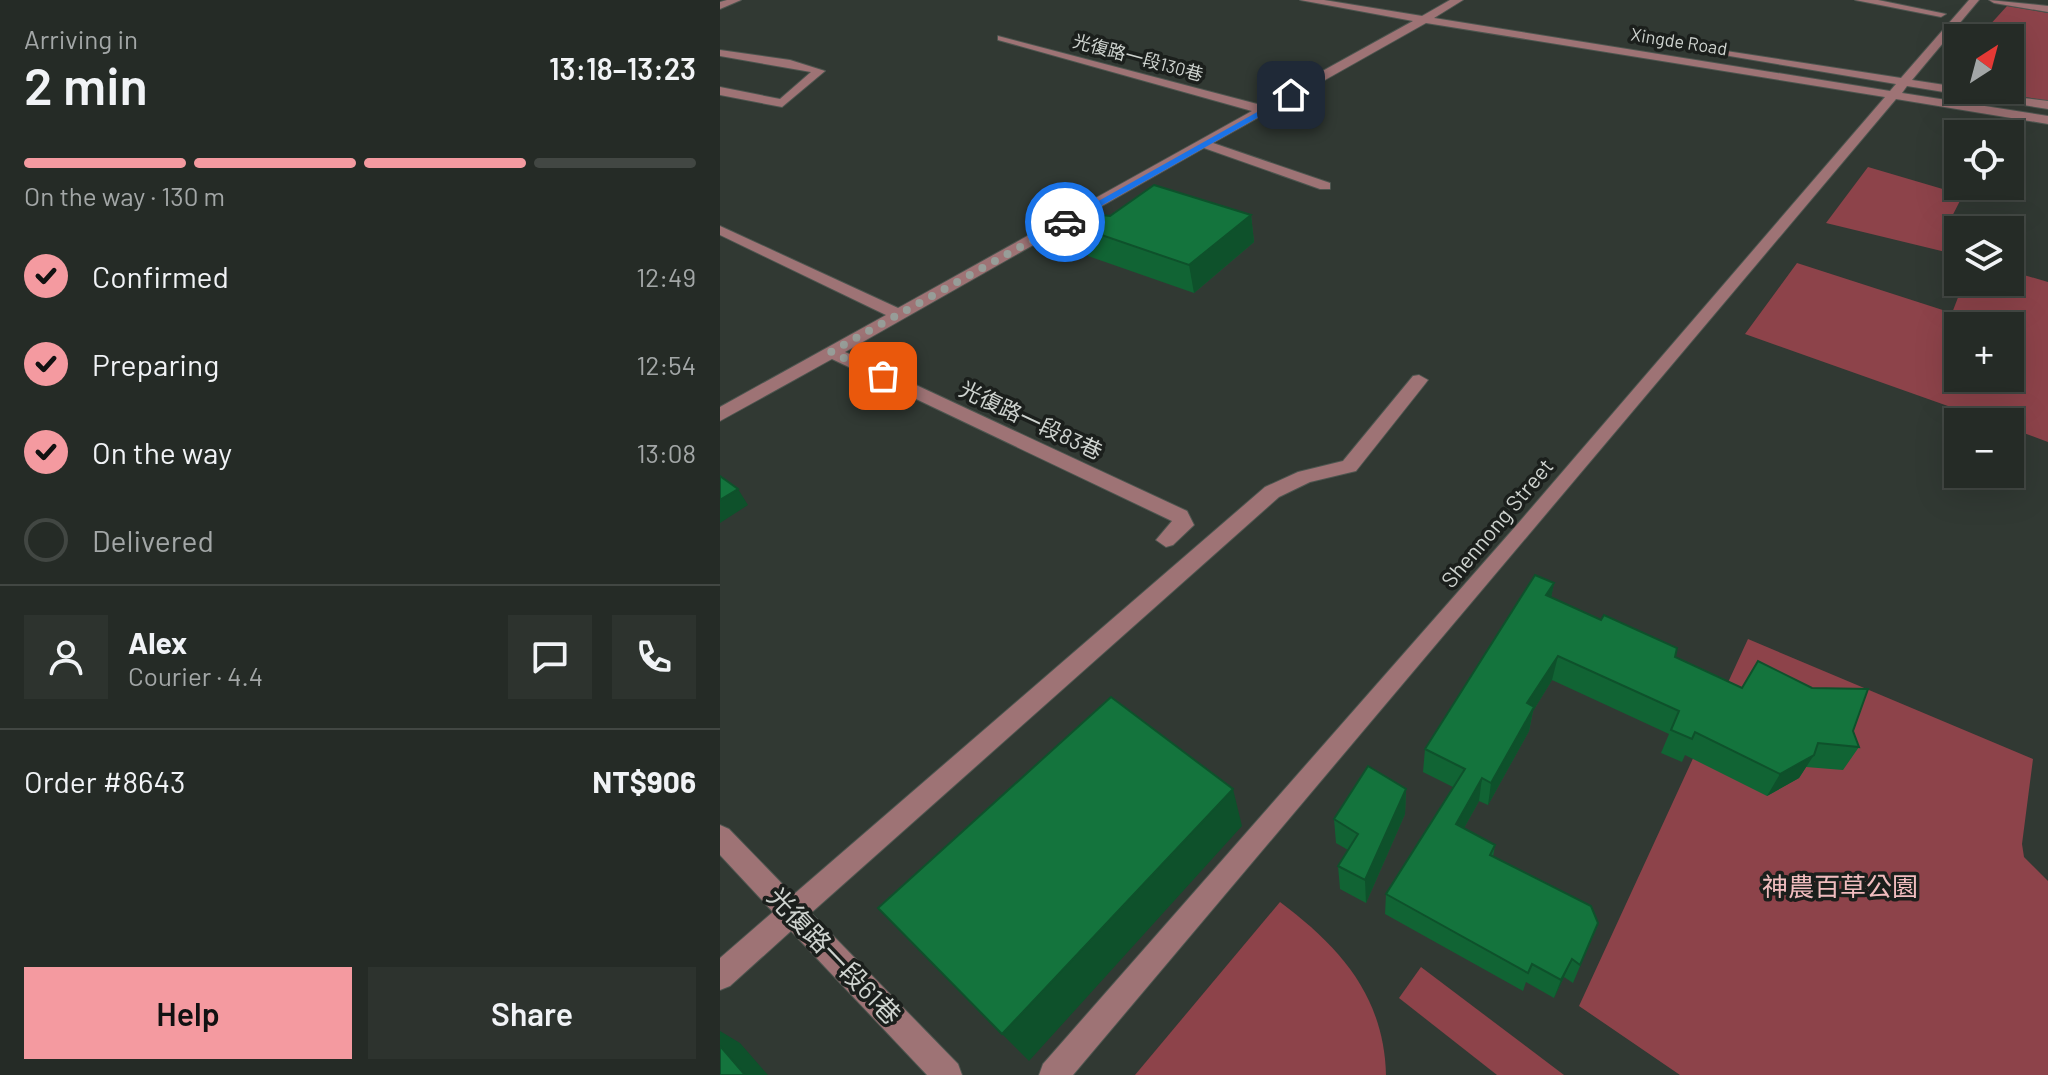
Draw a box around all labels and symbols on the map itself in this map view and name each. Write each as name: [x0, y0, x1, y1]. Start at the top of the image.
street label: Xingde Road: [1629, 23, 1729, 59]
north arrow: [1944, 24, 2024, 104]
street label: 光復路一段130巷: [1071, 29, 1206, 85]
pin: [1257, 61, 1325, 129]
courier: [1025, 182, 1105, 262]
pin: [849, 342, 917, 410]
street label: 光復路一段83巷: [956, 375, 1107, 464]
street label: Shennong Street: [1435, 453, 1558, 592]
park label: 神農百草公園: [1762, 870, 1918, 901]
street label: 光復路一段61巷: [762, 880, 908, 1030]

